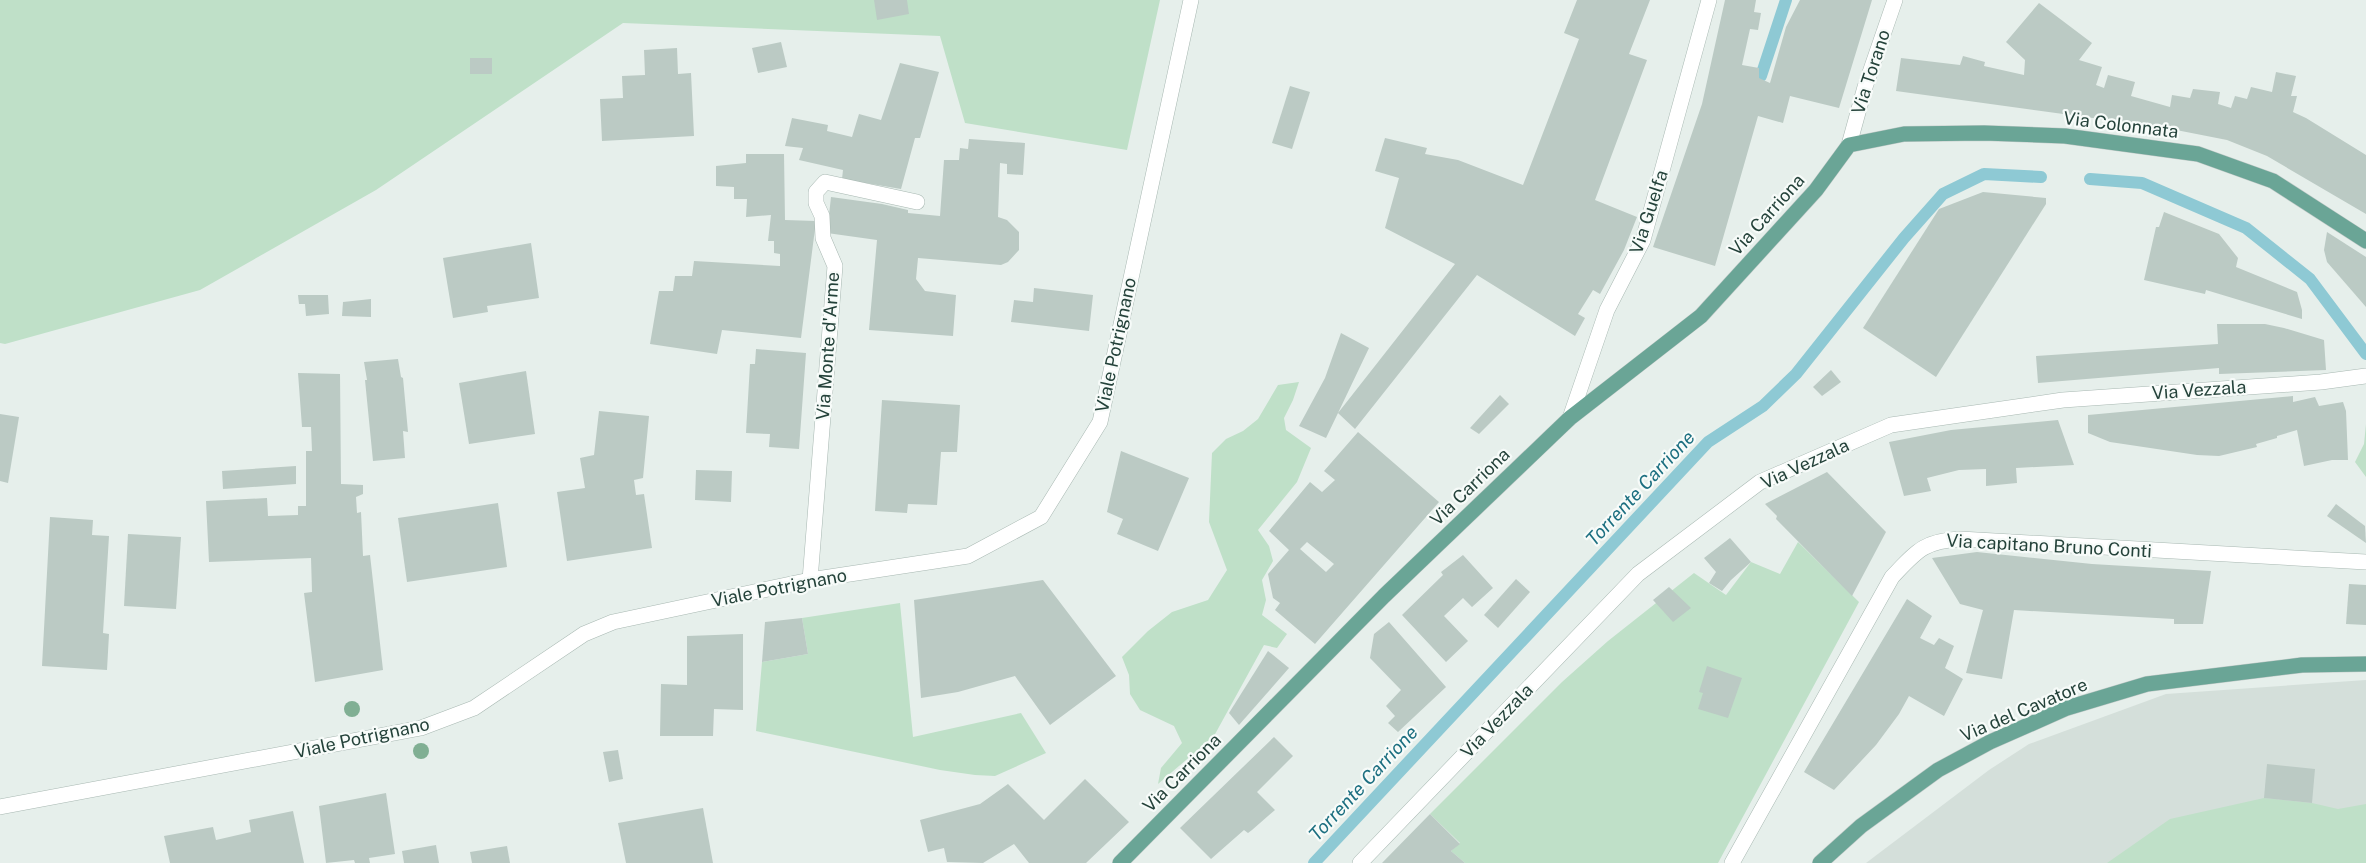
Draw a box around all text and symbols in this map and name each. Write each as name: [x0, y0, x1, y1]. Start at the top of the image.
street label: Via Torano: [1847, 27, 1894, 117]
street label: Via Colonnata: [2062, 107, 2180, 142]
street label: Via Guelfa: [1625, 167, 1672, 256]
street label: Via Carriona: [1725, 170, 1809, 260]
street label: Via Monte d'Arme: [812, 271, 843, 421]
street label: Viale Potrignano: [1091, 275, 1140, 414]
street label: Via Vezzala: [2151, 376, 2247, 403]
water label: Torrente Carrione: [1581, 426, 1699, 550]
street label: Via Vezzala: [1757, 434, 1852, 493]
street label: Via Carriona: [1426, 444, 1514, 530]
street label: Via capitano Bruno Conti: [1946, 530, 2152, 561]
street label: Viale Potrignano: [709, 564, 848, 611]
street label: Via del Cavatore: [1957, 673, 2090, 746]
street label: Via Vezzala: [1456, 679, 1537, 762]
street label: Viale Potrignano: [292, 713, 431, 762]
water label: Torrente Carrione: [1304, 721, 1422, 845]
street label: Via Carriona: [1138, 729, 1225, 816]

